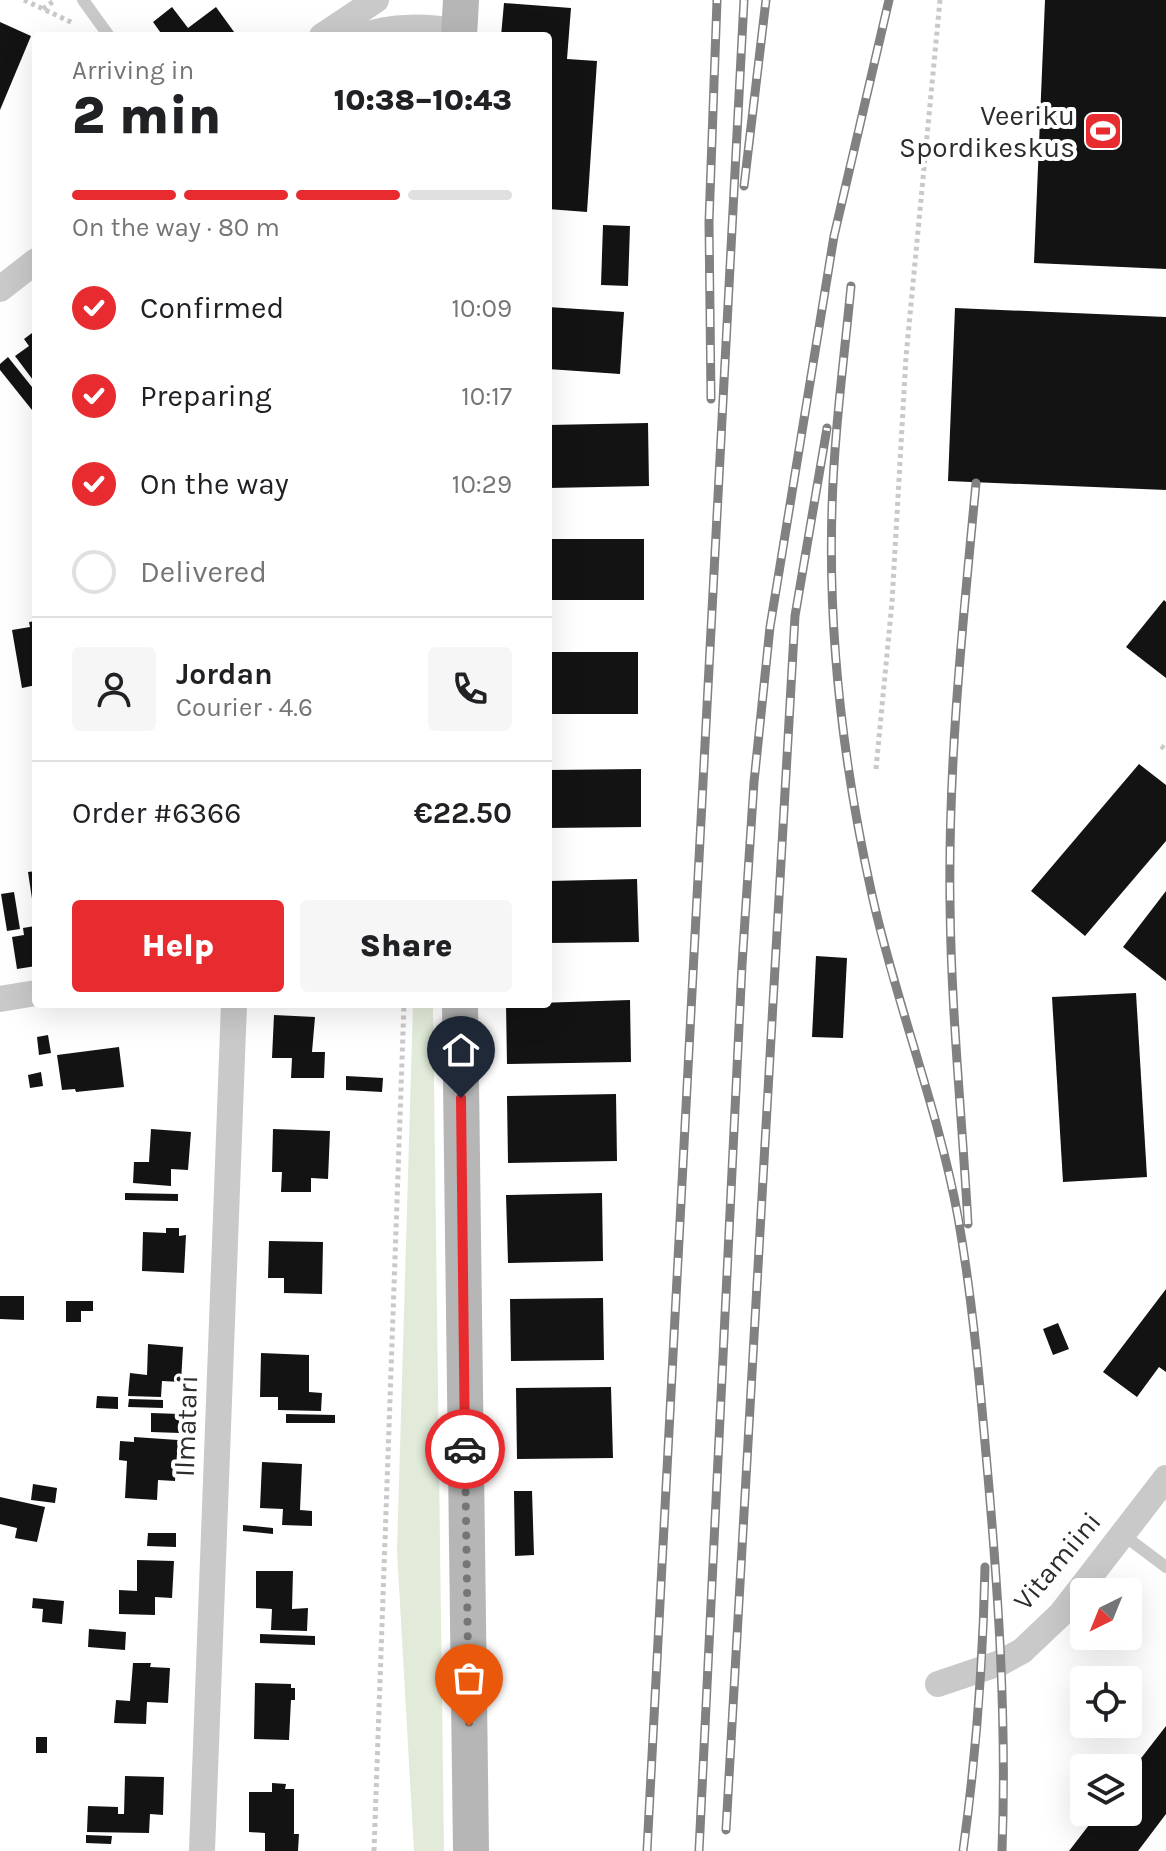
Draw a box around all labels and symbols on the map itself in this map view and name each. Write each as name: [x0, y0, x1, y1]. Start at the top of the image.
place label: Veeriku Spordikeskus: [899, 99, 1075, 164]
sports icon: Veeriku Spordikeskus: [1082, 110, 1124, 152]
pin: [427, 1016, 495, 1098]
street label: Ilmatari: [168, 1375, 204, 1477]
courier: [425, 1409, 505, 1489]
street label: Vitamiini: [1006, 1505, 1108, 1617]
north arrow: [1070, 1578, 1142, 1650]
pin: [435, 1644, 503, 1726]

